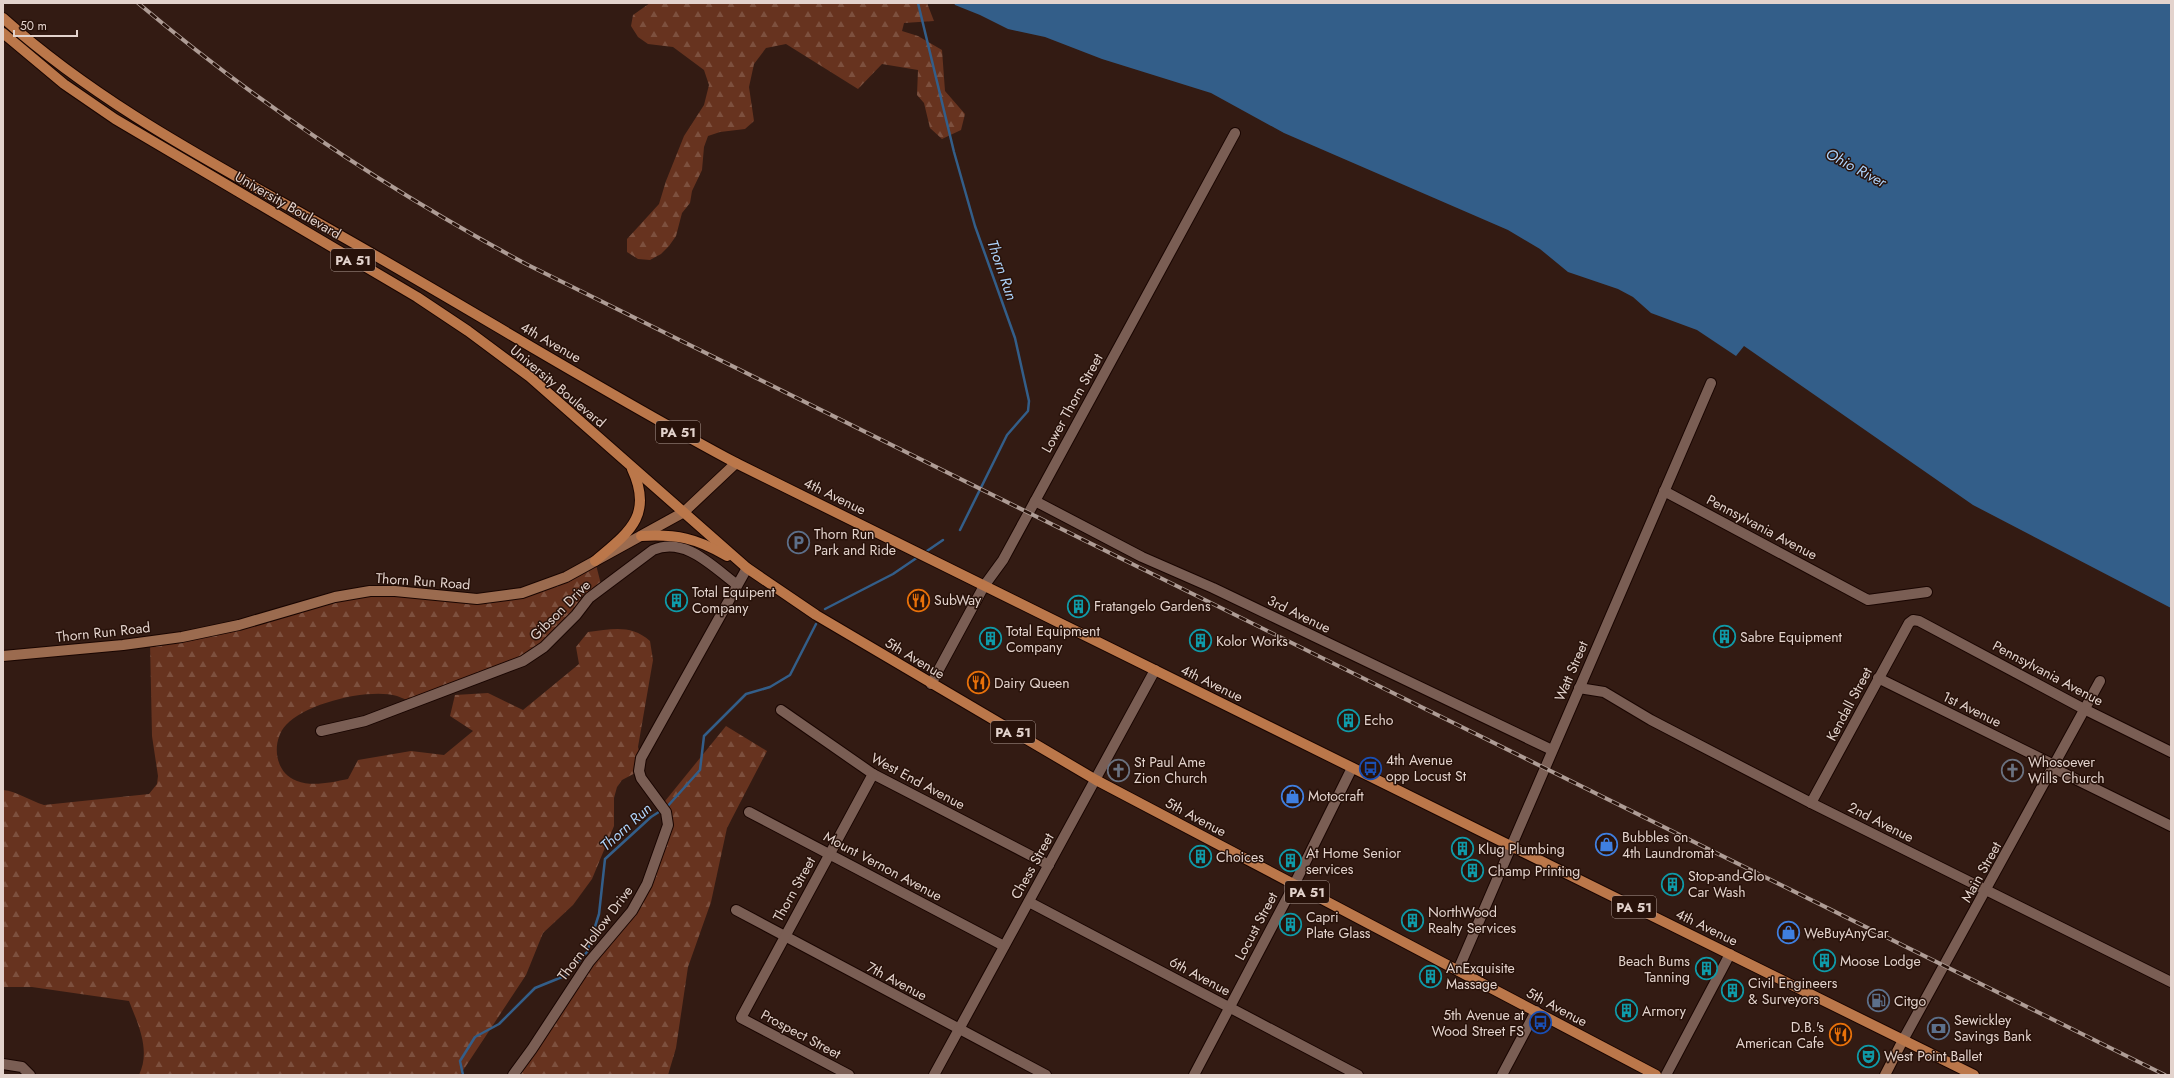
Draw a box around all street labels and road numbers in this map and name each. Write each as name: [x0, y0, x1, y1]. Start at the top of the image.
street label: University Boulevard: [231, 166, 345, 244]
road number: PA 51: [331, 249, 375, 271]
street label: 4th Avenue: [517, 317, 585, 367]
street label: University Boulevard: [506, 340, 610, 432]
street label: Lower Thorn Street: [1036, 349, 1108, 456]
road number: PA 51: [656, 421, 700, 443]
street label: 4th Avenue: [801, 472, 869, 520]
street label: Pennsylvania Avenue: [1703, 489, 1821, 565]
street label: Thorn Run Road: [375, 568, 471, 594]
street label: Gibson Drive: [525, 575, 595, 645]
street label: 3rd Avenue: [1264, 590, 1334, 638]
street label: Thorn Run Road: [55, 617, 151, 647]
street label: 5th Avenue: [881, 632, 949, 684]
street label: Pennsylvania Avenue: [1989, 635, 2107, 711]
street label: Watt Street: [1549, 637, 1593, 704]
street label: 4th Avenue: [1178, 659, 1246, 707]
street label: Kendall Street: [1821, 663, 1877, 744]
street label: 1st Avenue: [1939, 686, 2005, 732]
road number: PA 51: [991, 721, 1035, 743]
street label: West End Avenue: [867, 748, 969, 814]
street label: 5th Avenue: [1162, 793, 1230, 841]
street label: 2nd Avenue: [1845, 797, 1917, 847]
street label: Mount Vernon Avenue: [820, 826, 946, 906]
street label: Chess Street: [1006, 829, 1059, 903]
street label: Main Street: [1956, 837, 2006, 906]
street label: Thorn Street: [768, 852, 820, 925]
street label: Thorn Hollow Drive: [553, 881, 637, 985]
road number: PA 51: [1285, 881, 1329, 903]
street label: Locust Street: [1230, 888, 1283, 964]
road number: PA 51: [1612, 896, 1656, 918]
street label: 4th Avenue: [1673, 903, 1741, 951]
street label: 6th Avenue: [1166, 952, 1234, 1000]
street label: 7th Avenue: [863, 957, 931, 1005]
street label: 5th Avenue: [1523, 983, 1591, 1031]
street label: Prospect Street: [757, 1004, 845, 1064]

